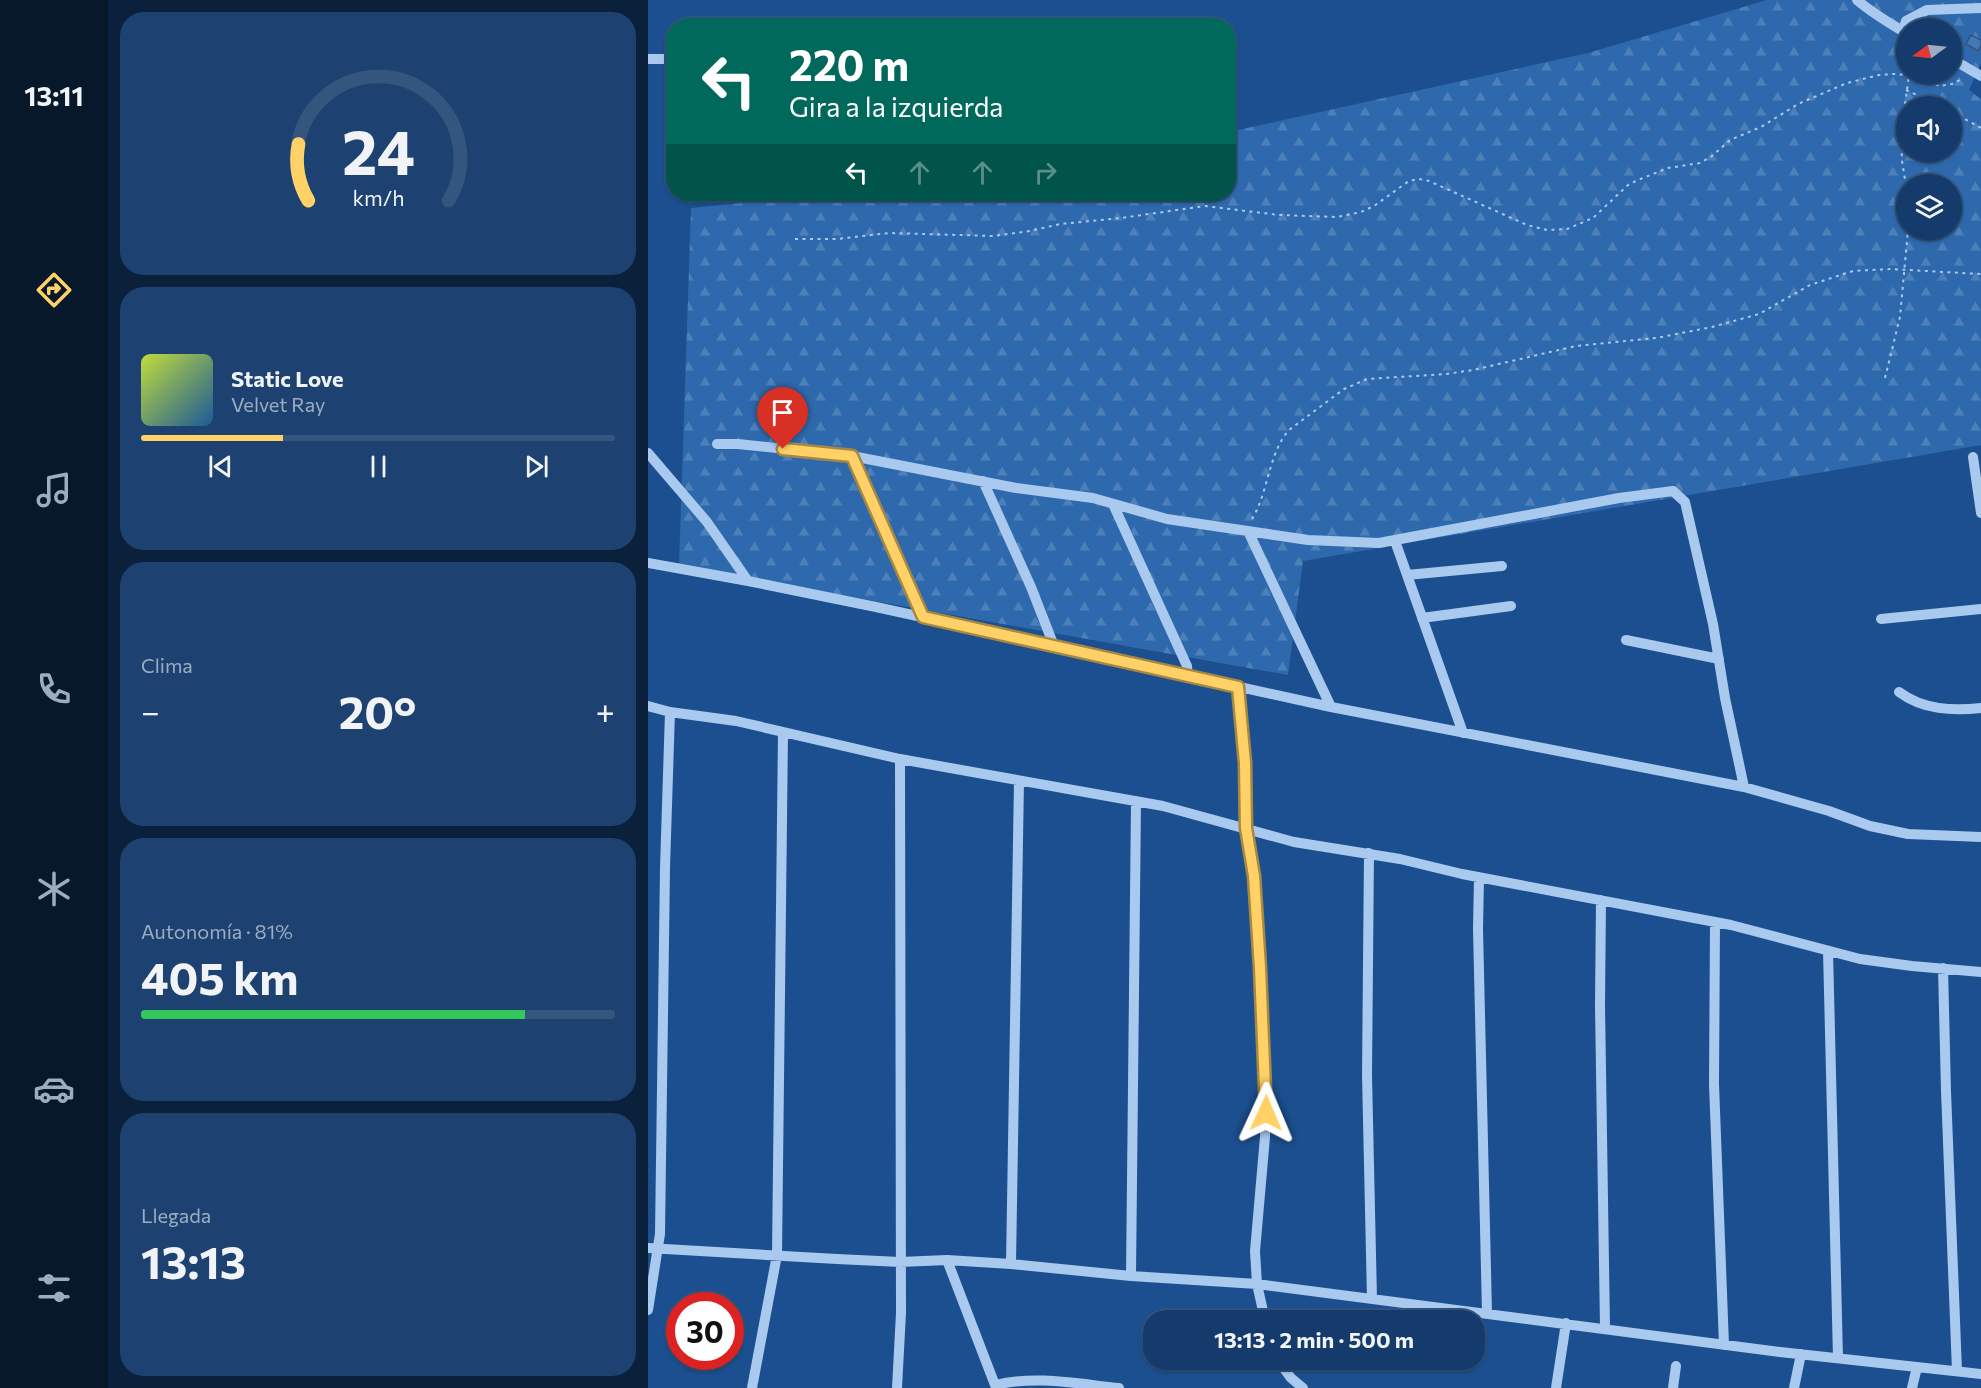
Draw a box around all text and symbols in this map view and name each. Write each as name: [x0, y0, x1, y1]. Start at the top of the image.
north arrow: [1896, 18, 1962, 84]
map controls: [1896, 18, 1962, 240]
text: 220 m: [789, 38, 909, 90]
icon: left: [690, 42, 768, 120]
text: 13:11: [24, 79, 84, 112]
text: Gira a la izquierda: [789, 90, 1003, 123]
button: sound: [1896, 96, 1962, 162]
text: 24: [342, 112, 414, 188]
icon: left: [840, 156, 873, 189]
icon: ahead: [903, 156, 936, 189]
icon: ahead: [966, 156, 999, 189]
icon: right: [1029, 156, 1062, 189]
button: layers: [1896, 174, 1962, 240]
text: km/h: [352, 184, 404, 210]
icon: directions: [33, 269, 75, 311]
text: Static Love: [231, 365, 344, 392]
pin: [757, 387, 808, 449]
text: Velvet Ray: [231, 392, 325, 416]
icon: arrive: [766, 396, 799, 429]
icon: previous: [204, 450, 237, 483]
icon: pause: [362, 450, 395, 483]
icon: next: [520, 450, 553, 483]
icon: music: [33, 469, 75, 511]
text: Clima: [141, 653, 193, 677]
icon: phone: [33, 668, 75, 710]
text: 20°: [339, 683, 417, 738]
text: −: [141, 690, 160, 731]
text: +: [596, 690, 615, 731]
icon: climate: [33, 868, 75, 910]
text: Autonomía · 81%: [141, 919, 293, 943]
text: 405 km: [141, 949, 298, 1004]
icon: car: [33, 1068, 75, 1110]
position arrow: [1234, 1081, 1298, 1145]
text: Llegada: [141, 1203, 211, 1227]
text: 13:13: [141, 1233, 246, 1288]
icon: filters: [33, 1267, 75, 1309]
speed limit sign: 30: [666, 1292, 744, 1370]
text: 13:13 · 2 min · 500 m: [1214, 1326, 1414, 1353]

